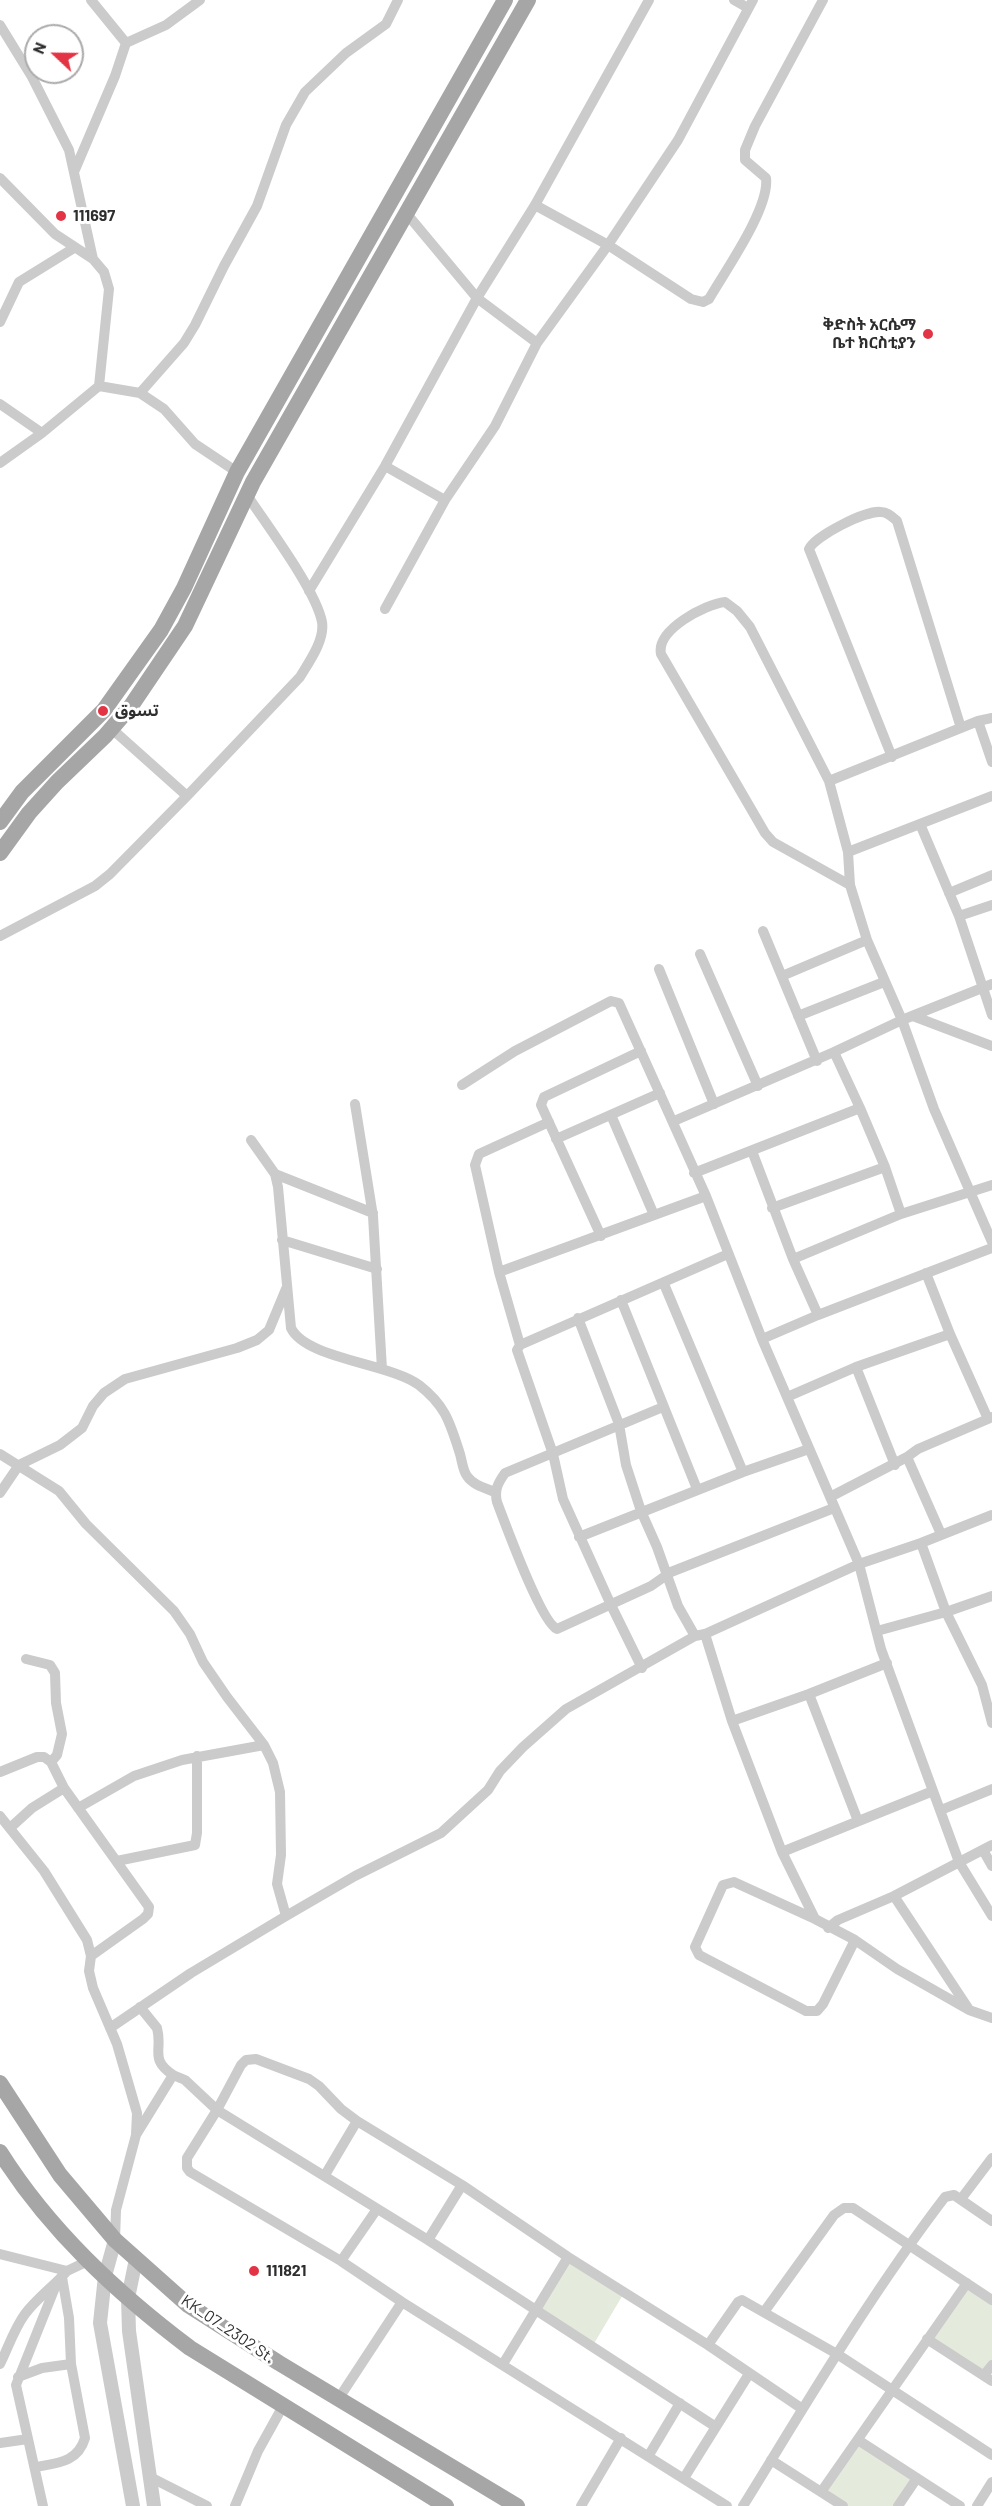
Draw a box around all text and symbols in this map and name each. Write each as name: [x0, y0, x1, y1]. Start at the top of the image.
north arrow: [24, 24, 84, 84]
text: N: [28, 39, 49, 56]
place label: 111697: [73, 206, 115, 226]
marker: 111697: [54, 209, 68, 223]
place label: ቅድስት አርሴማ ቤተ ክርስቲያን: [823, 315, 916, 353]
marker: ቅድስት አርሴማ ቤተ ክርስቲያን: [921, 327, 935, 341]
place label: تسوق: [115, 701, 159, 721]
marker: تسوق: [96, 704, 110, 718]
place label: 111821: [266, 2261, 306, 2281]
marker: 111821: [247, 2264, 261, 2278]
street label: KK_07_2302 St.: [178, 2291, 278, 2367]

